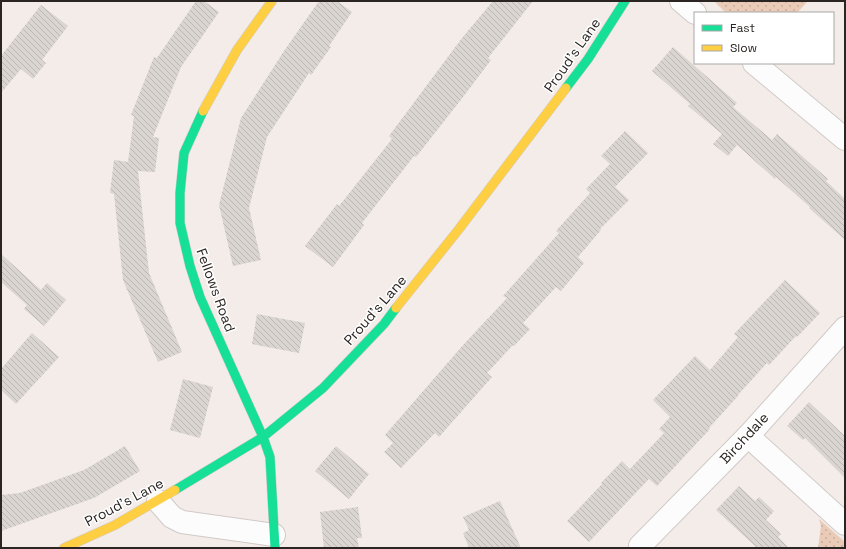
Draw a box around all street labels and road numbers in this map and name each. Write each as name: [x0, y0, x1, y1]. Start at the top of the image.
street label: Proud's Lane: [540, 14, 604, 96]
street label: Fellows Road: [193, 246, 239, 334]
street label: Proud's Lane: [340, 271, 410, 349]
street label: Birchdale: [716, 409, 772, 467]
street label: Proud's Lane: [82, 474, 166, 530]

